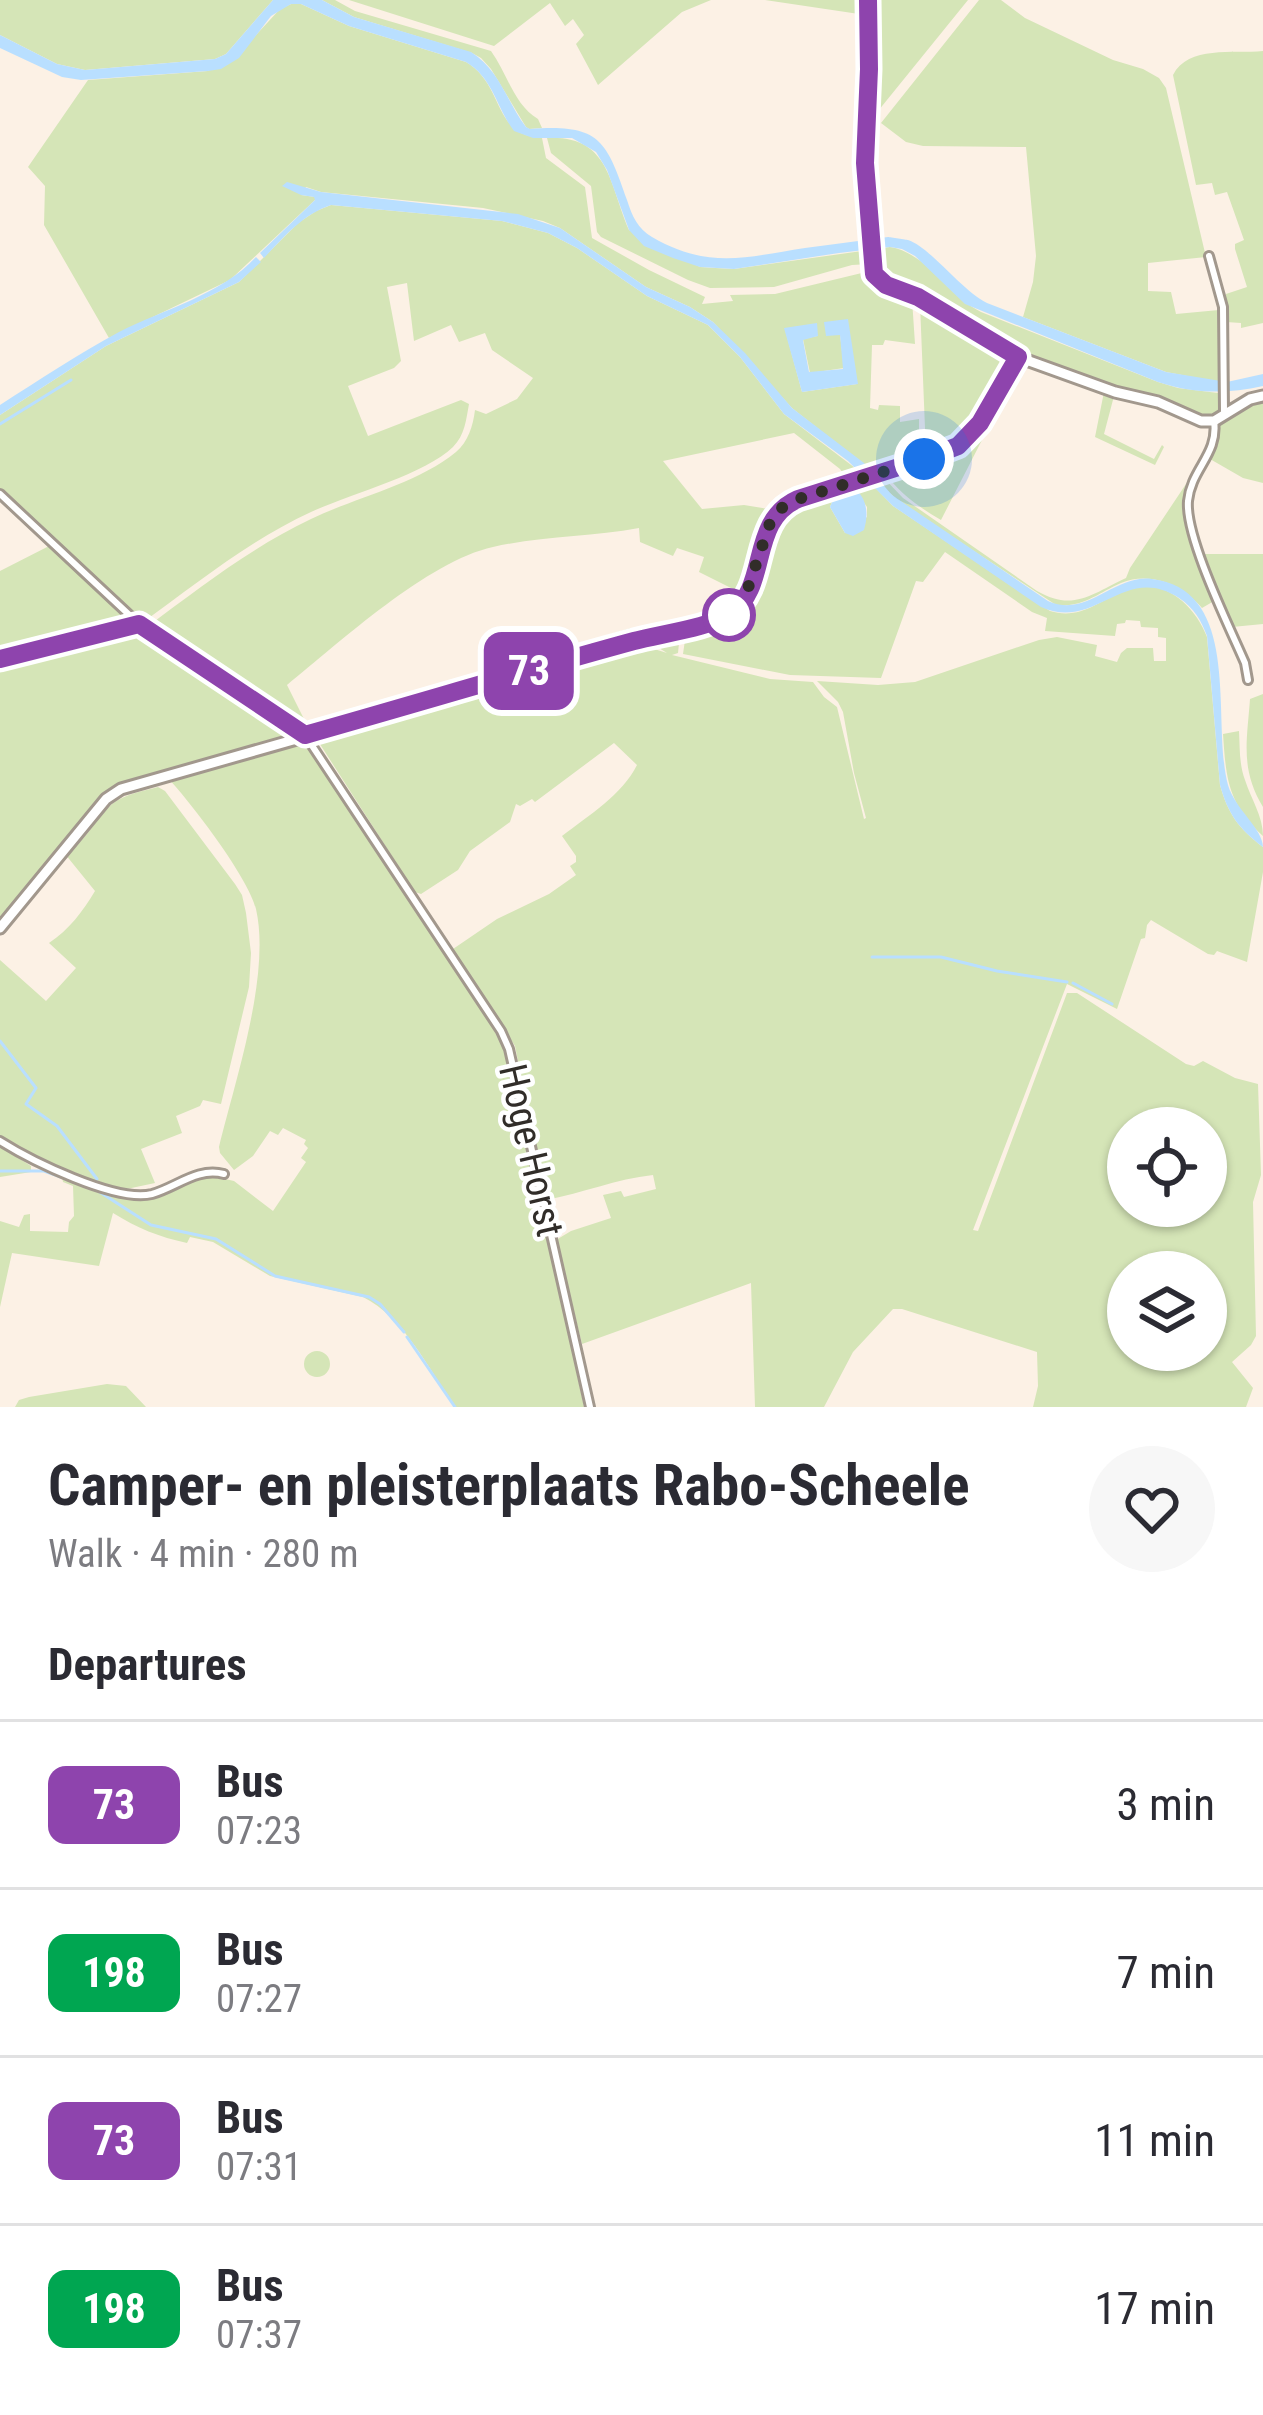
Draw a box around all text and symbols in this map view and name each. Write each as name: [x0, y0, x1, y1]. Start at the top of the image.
your location: [894, 429, 954, 489]
unlabelled marker: [704, 590, 754, 640]
line badge: 73: [475, 632, 583, 710]
text: 73: [508, 646, 550, 695]
street label: Hoge Horst: [489, 1060, 573, 1241]
map controls: [1107, 1107, 1227, 1371]
button: locate: [1107, 1107, 1227, 1227]
button: layers: [1107, 1251, 1227, 1371]
button: heart: [1089, 1446, 1215, 1572]
text: Camper- en pleisterplaats Rabo-Scheele: [48, 1452, 969, 1519]
text: Walk · 4 min · 280 m: [48, 1531, 359, 1577]
text: Departures: [48, 1638, 247, 1691]
text: Bus: [216, 1755, 284, 1808]
text: 3 min: [1116, 1778, 1215, 1831]
text: 73: [93, 1780, 135, 1829]
text: 07:23: [216, 1808, 302, 1854]
text: Bus: [216, 1923, 284, 1976]
text: 7 min: [1116, 1946, 1215, 1999]
text: 198: [82, 1948, 146, 1997]
text: 07:27: [216, 1976, 302, 2022]
text: Bus: [216, 2091, 284, 2144]
text: 11 min: [1094, 2114, 1215, 2167]
text: 73: [93, 2116, 135, 2165]
text: 07:31: [216, 2144, 302, 2190]
text: Bus: [216, 2259, 284, 2312]
text: 17 min: [1094, 2282, 1215, 2335]
text: 198: [82, 2284, 146, 2333]
text: 07:37: [216, 2312, 302, 2358]

